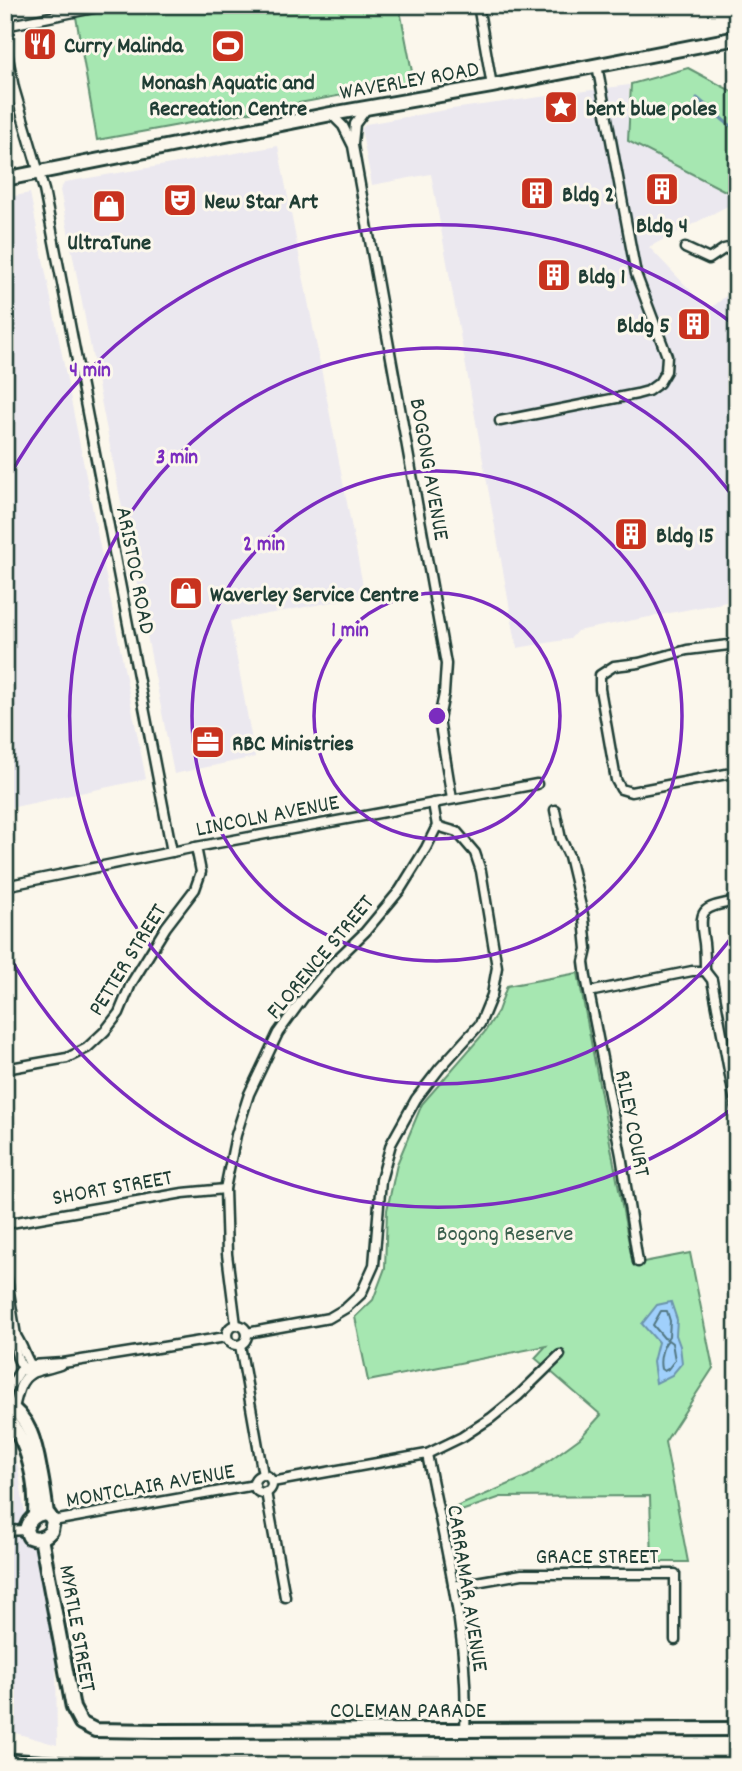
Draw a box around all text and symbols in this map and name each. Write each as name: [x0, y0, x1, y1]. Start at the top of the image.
restaurant icon: Curry Malinda: [21, 25, 59, 63]
sports icon: Monash Aquatic and Recreation Centre: [209, 27, 247, 65]
place label: Curry Malinda: [64, 31, 184, 64]
street label: WAVERLEY ROAD: [337, 54, 482, 111]
place label: Monash Aquatic and Recreation Centre: [141, 68, 315, 127]
place icon: bent blue poles: [542, 88, 580, 126]
place label: bent blue poles: [586, 94, 718, 127]
building icon: Bldg 4: [643, 170, 681, 208]
building icon: Bldg 2: [518, 174, 556, 212]
place label: Bldg 2: [562, 180, 615, 213]
theatre icon: New Star Art: [161, 181, 199, 219]
shop icon: UltraTune: [90, 187, 128, 225]
place label: New Star Art: [204, 187, 319, 220]
place label: Bldg 4: [636, 211, 688, 244]
place label: UltraTune: [67, 228, 151, 261]
building icon: Bldg 1: [535, 256, 573, 294]
place label: Bldg 1: [578, 262, 626, 295]
building icon: Bldg 5: [675, 305, 713, 343]
place label: Bldg 5: [617, 311, 670, 344]
text: 4 min: [69, 357, 111, 387]
street label: BOGONG AVENUE: [399, 396, 456, 544]
text: 3 min: [156, 444, 198, 474]
street label: ARISTOC ROAD: [105, 504, 162, 637]
building icon: Bldg 15: [612, 515, 650, 553]
place label: Bldg 15: [656, 521, 714, 554]
text: 2 min: [243, 531, 285, 561]
shop icon: Waverley Service Centre: [167, 574, 205, 612]
place label: Waverley Service Centre: [210, 580, 419, 613]
text: 1 min: [331, 617, 369, 647]
centre of rings: [425, 704, 449, 728]
office icon: RBC Ministries: [189, 723, 227, 761]
place label: RBC Ministries: [232, 729, 354, 762]
street label: LINCOLN AVENUE: [193, 787, 343, 848]
street label: FLORENCE STREET: [260, 889, 384, 1028]
street label: PETTER STREET: [81, 898, 177, 1023]
street label: RILEY COURT: [604, 1068, 657, 1180]
street label: SHORT STREET: [50, 1163, 175, 1216]
park label: Bogong Reserve: [437, 1219, 573, 1252]
street label: MONTCLAIR AVENUE: [63, 1456, 238, 1519]
street label: CARRAMAR AVENUE: [436, 1503, 495, 1675]
street label: GRACE STREET: [535, 1542, 659, 1575]
street label: MYRTLE STREET: [48, 1563, 103, 1695]
street label: COLEMAN PARADE: [330, 1696, 487, 1729]

